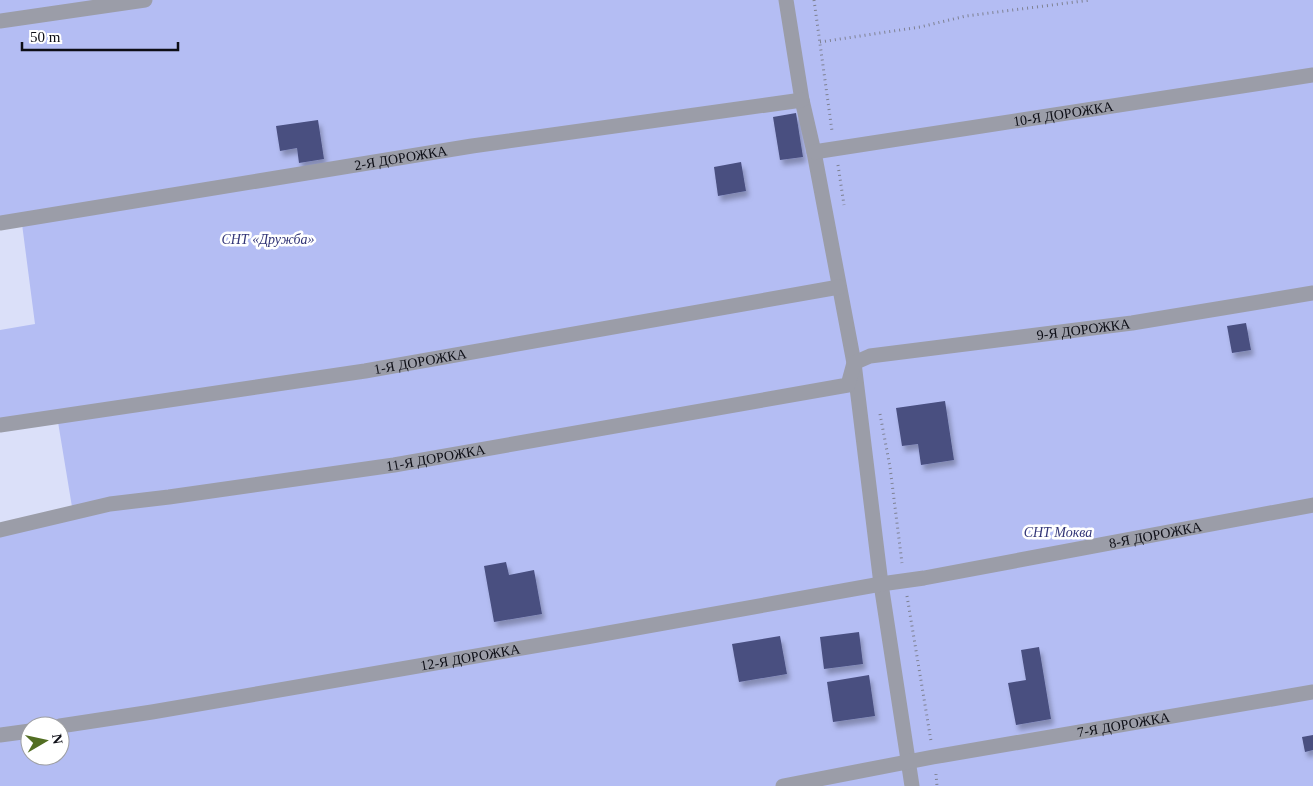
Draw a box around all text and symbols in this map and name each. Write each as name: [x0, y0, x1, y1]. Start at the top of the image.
scale bar: [22, 20, 179, 52]
text: 50 m: [30, 29, 61, 45]
street label: 10-Я ДОРОЖКА: [1012, 99, 1115, 129]
street label: 2-Я ДОРОЖКА: [353, 143, 449, 173]
park label: СНТ «Дружба»: [221, 232, 315, 247]
street label: 9-Я ДОРОЖКА: [1036, 316, 1132, 343]
street label: 1-Я ДОРОЖКА: [373, 346, 469, 377]
street label: 11-Я ДОРОЖКА: [385, 442, 487, 474]
street label: 8-Я ДОРОЖКА: [1108, 519, 1204, 551]
park label: СНТ Моква: [1024, 525, 1092, 540]
street label: 12-Я ДОРОЖКА: [419, 641, 522, 673]
street label: 7-Я ДОРОЖКА: [1076, 709, 1172, 740]
north arrow: [20, 716, 70, 766]
text: N: [49, 733, 66, 745]

